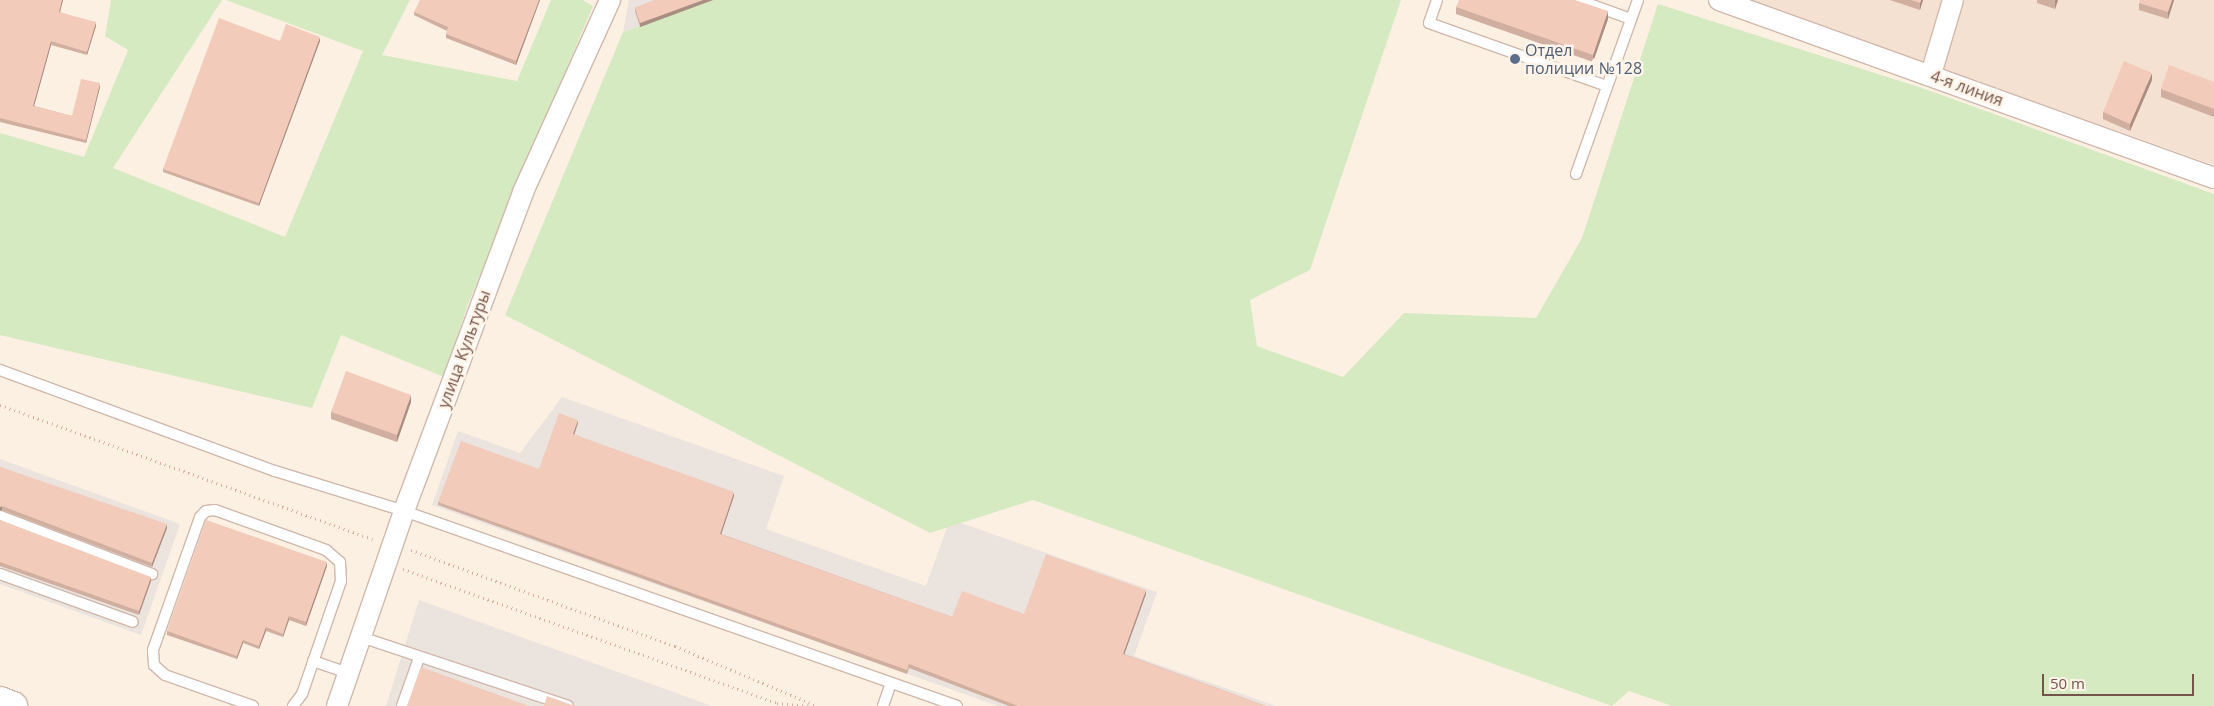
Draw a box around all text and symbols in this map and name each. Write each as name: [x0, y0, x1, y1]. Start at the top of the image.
place label: Отдел полиции №128: [1525, 40, 1642, 78]
marker: Отдел полиции №128: [1509, 53, 1521, 65]
street label: 4-я линия: [1928, 66, 2006, 110]
street label: улица Культуры: [434, 287, 494, 411]
scale bar: [2044, 664, 2196, 696]
text: 50 m: [2050, 673, 2085, 693]

